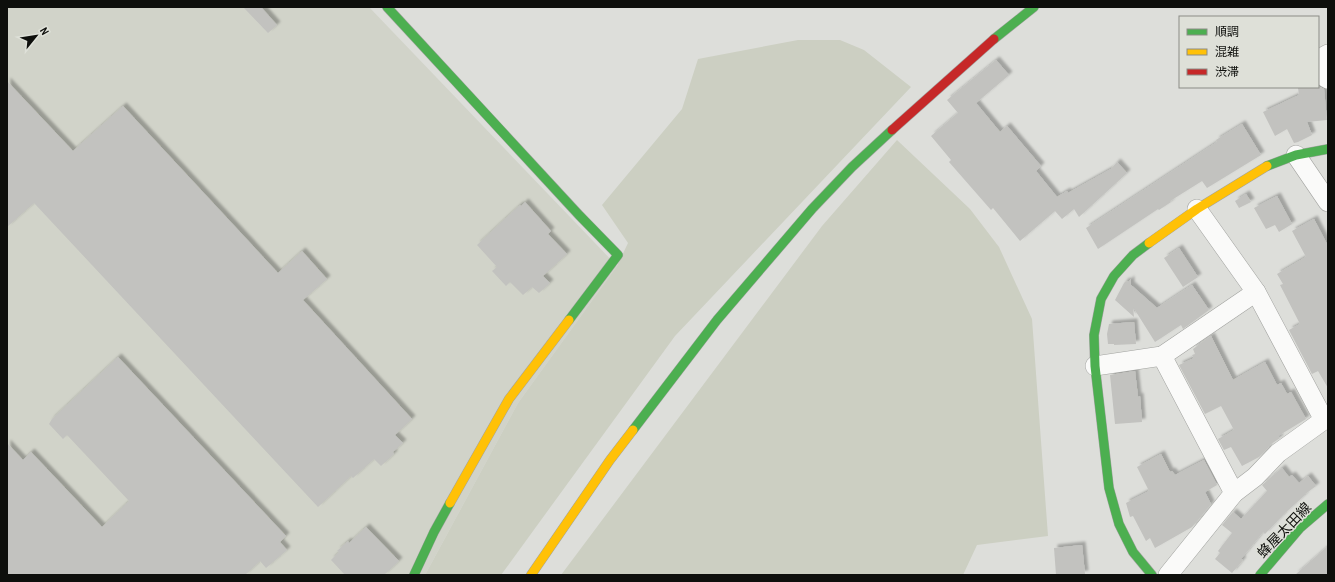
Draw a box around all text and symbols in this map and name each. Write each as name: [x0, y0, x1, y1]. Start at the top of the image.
north arrow: [16, 16, 56, 56]
legend: [1179, 16, 1319, 88]
text: 順調: [1215, 24, 1239, 40]
text: N: [37, 25, 52, 37]
text: 混雑: [1215, 44, 1239, 60]
text: 渋滞: [1215, 64, 1239, 80]
street label: 蜂屋太田線: [1253, 499, 1315, 561]

